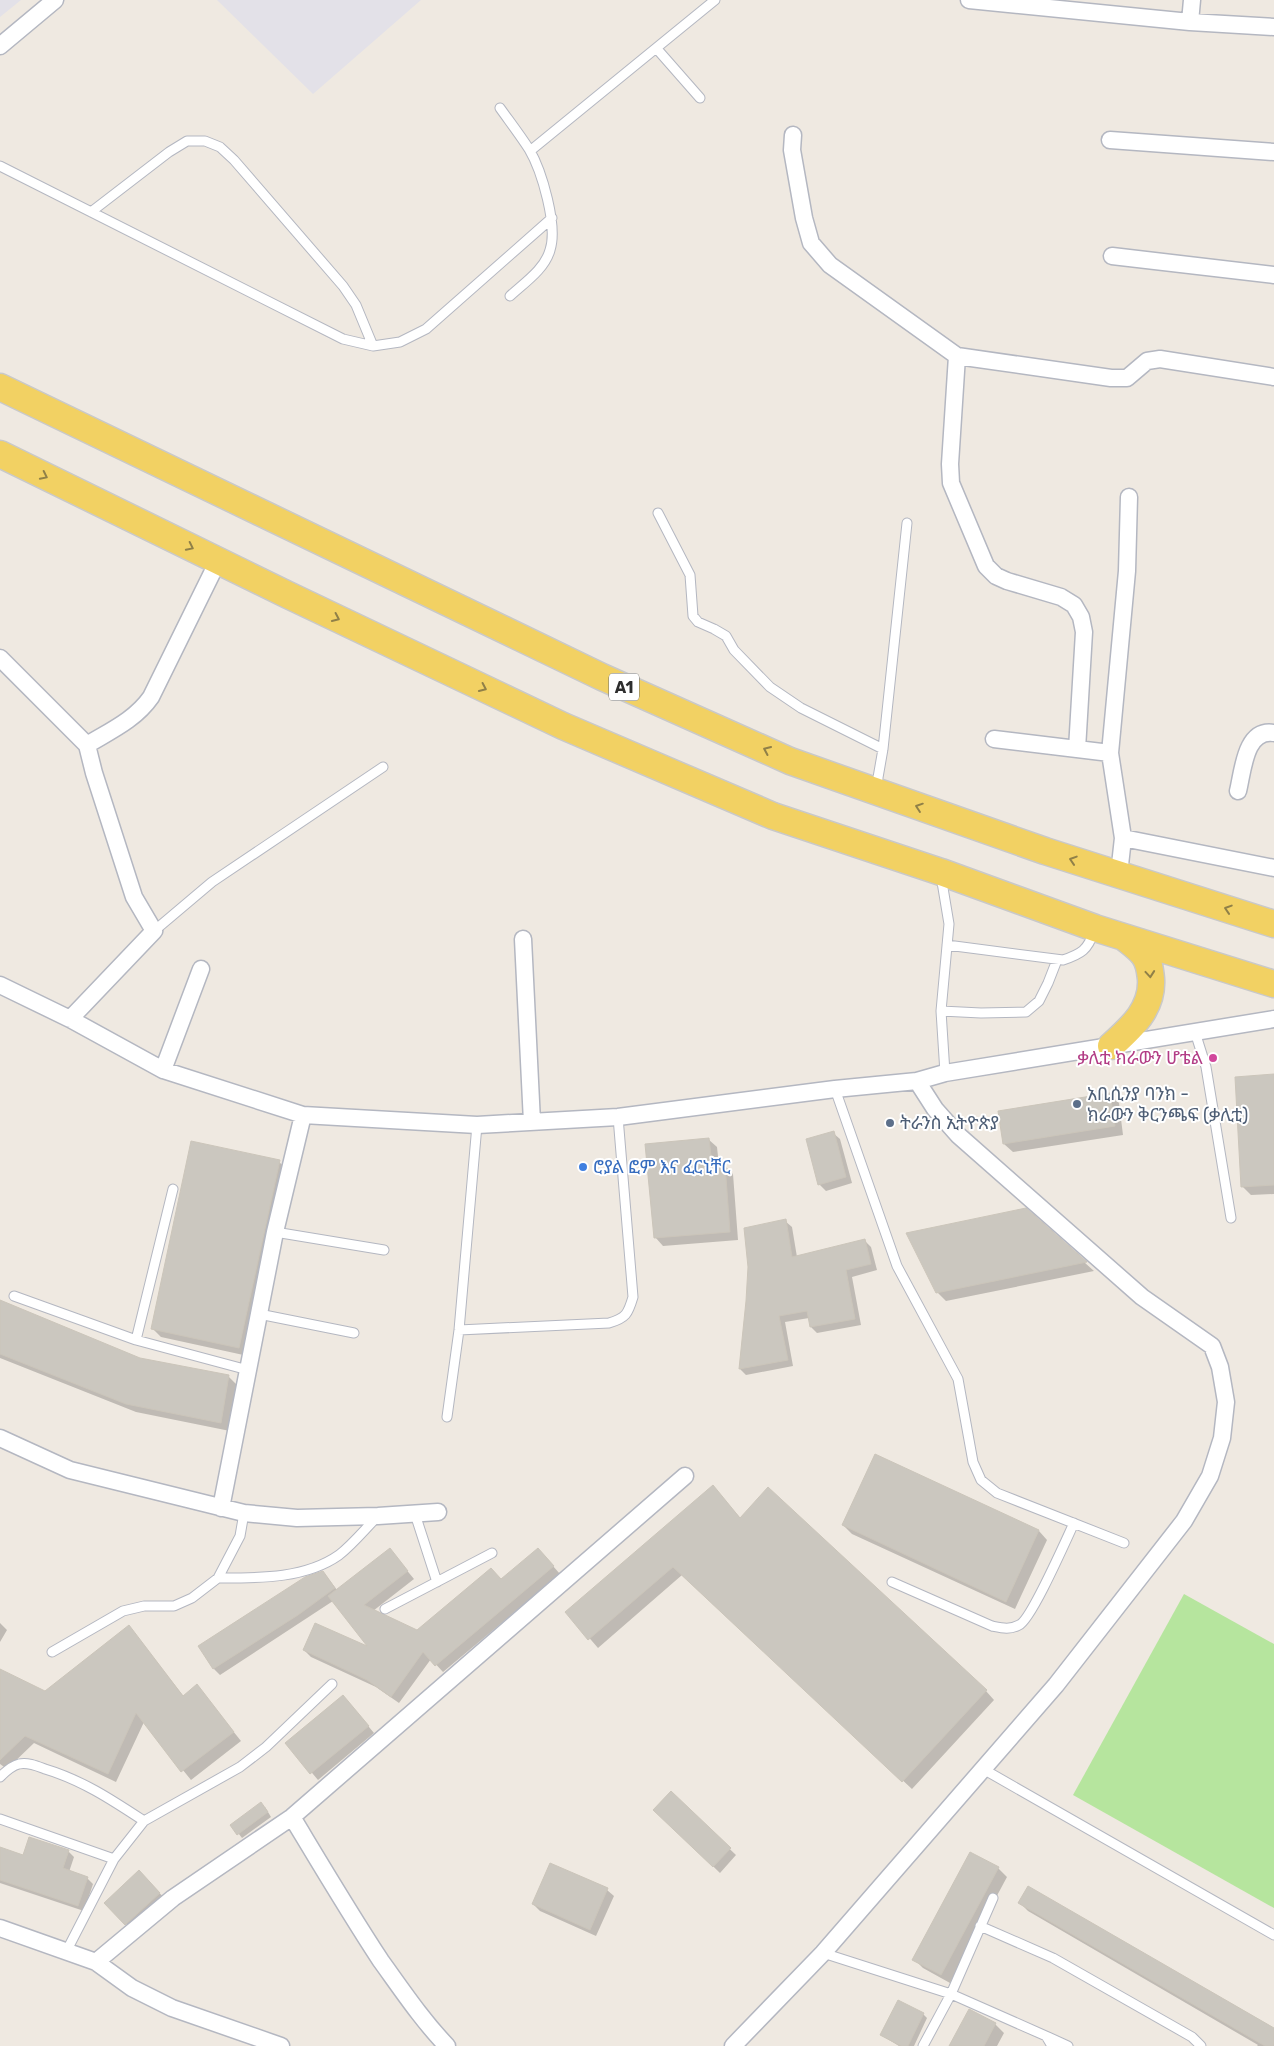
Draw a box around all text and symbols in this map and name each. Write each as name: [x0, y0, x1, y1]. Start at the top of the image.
one-way arrow: [39, 470, 48, 480]
one-way arrow: [185, 541, 194, 551]
one-way arrow: [331, 612, 340, 622]
road number: A1: [609, 674, 639, 700]
one-way arrow: [478, 682, 487, 692]
one-way arrow: [763, 746, 772, 757]
one-way arrow: [916, 802, 924, 812]
one-way arrow: [1069, 855, 1078, 865]
one-way arrow: [1224, 905, 1232, 915]
one-way arrow: [1145, 970, 1156, 978]
place label: ቃሊቲ ክራውን ሆቴል: [1077, 1047, 1203, 1069]
marker: ቃሊቲ ክራውን ሆቴል: [1207, 1052, 1219, 1064]
place label: አቢሲንያ ባንክ - ክራውን ቅርንጫፍ (ቃሊቲ): [1087, 1083, 1248, 1126]
marker: አቢሲንያ ባንክ - ክራውን ቅርንጫፍ (ቃሊቲ): [1071, 1098, 1083, 1110]
place label: ትራንስ ኢትዮጵያ: [900, 1112, 999, 1134]
marker: ትራንስ ኢትዮጵያ: [884, 1117, 896, 1129]
place label: ሮያል ፎም እና ፈርኒቸር: [593, 1156, 731, 1178]
marker: ሮያል ፎም እና ፈርኒቸር: [577, 1161, 589, 1173]

